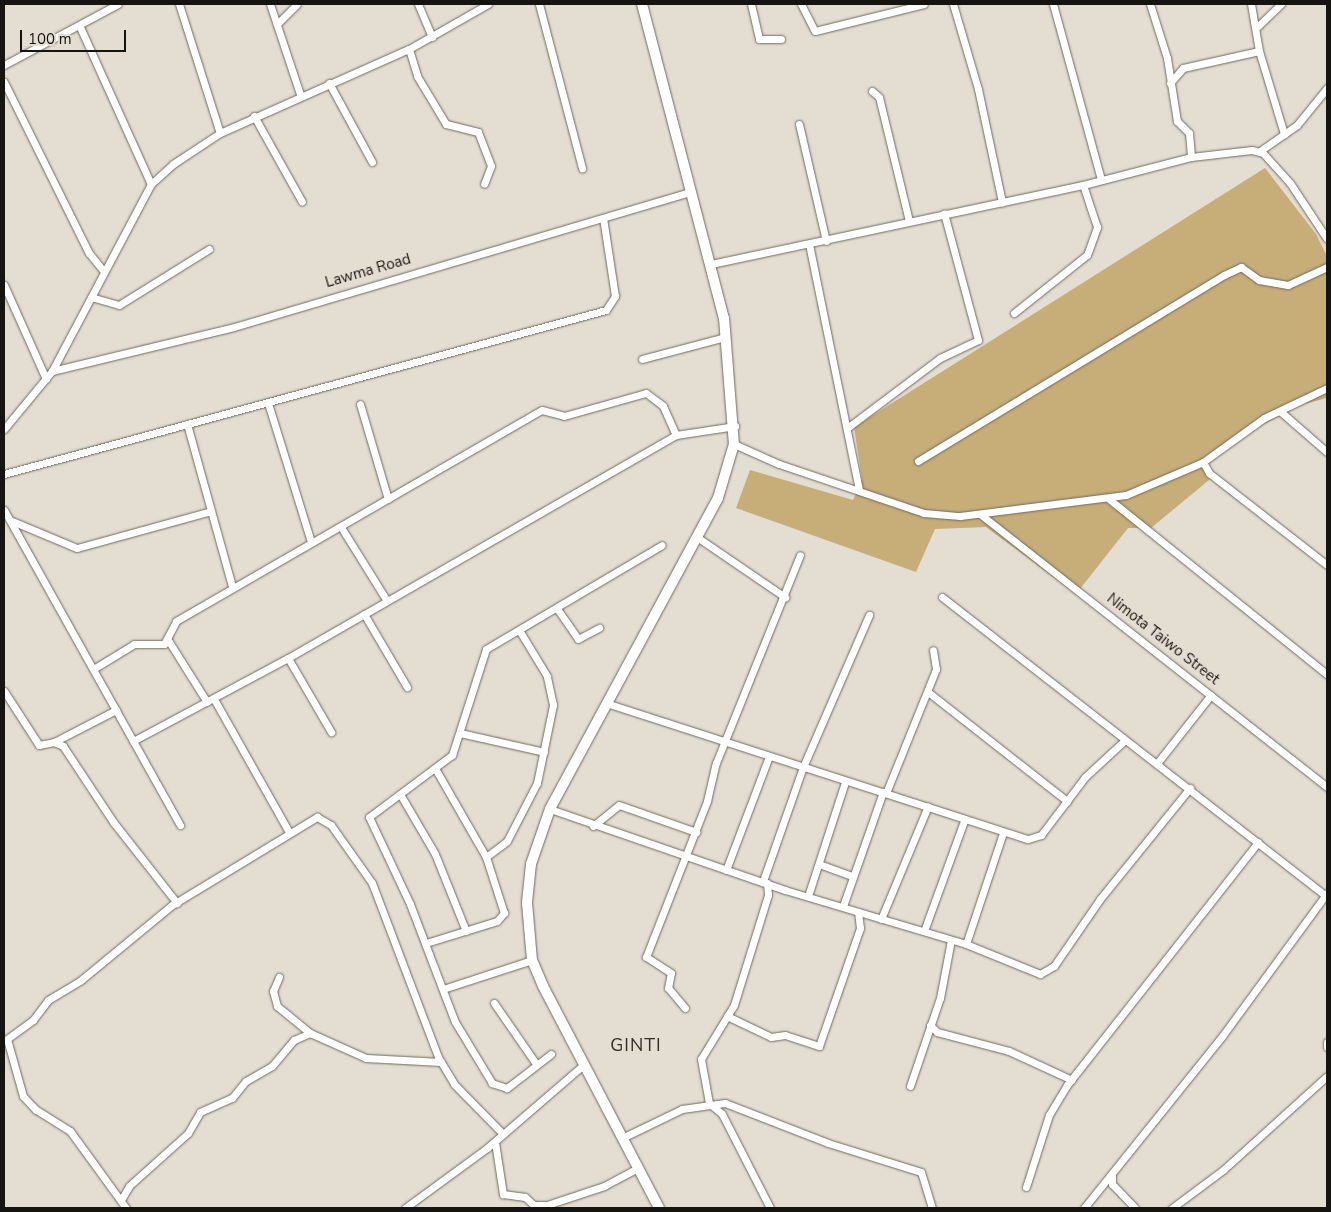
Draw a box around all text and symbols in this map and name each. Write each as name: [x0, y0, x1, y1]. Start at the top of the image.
scale bar: [22, 20, 129, 52]
text: 100 m: [28, 29, 72, 49]
street label: Lawma Road: [323, 250, 413, 292]
street label: Nimota Taiwo Street: [1103, 590, 1223, 688]
district label: GINTI: [610, 1034, 662, 1056]

